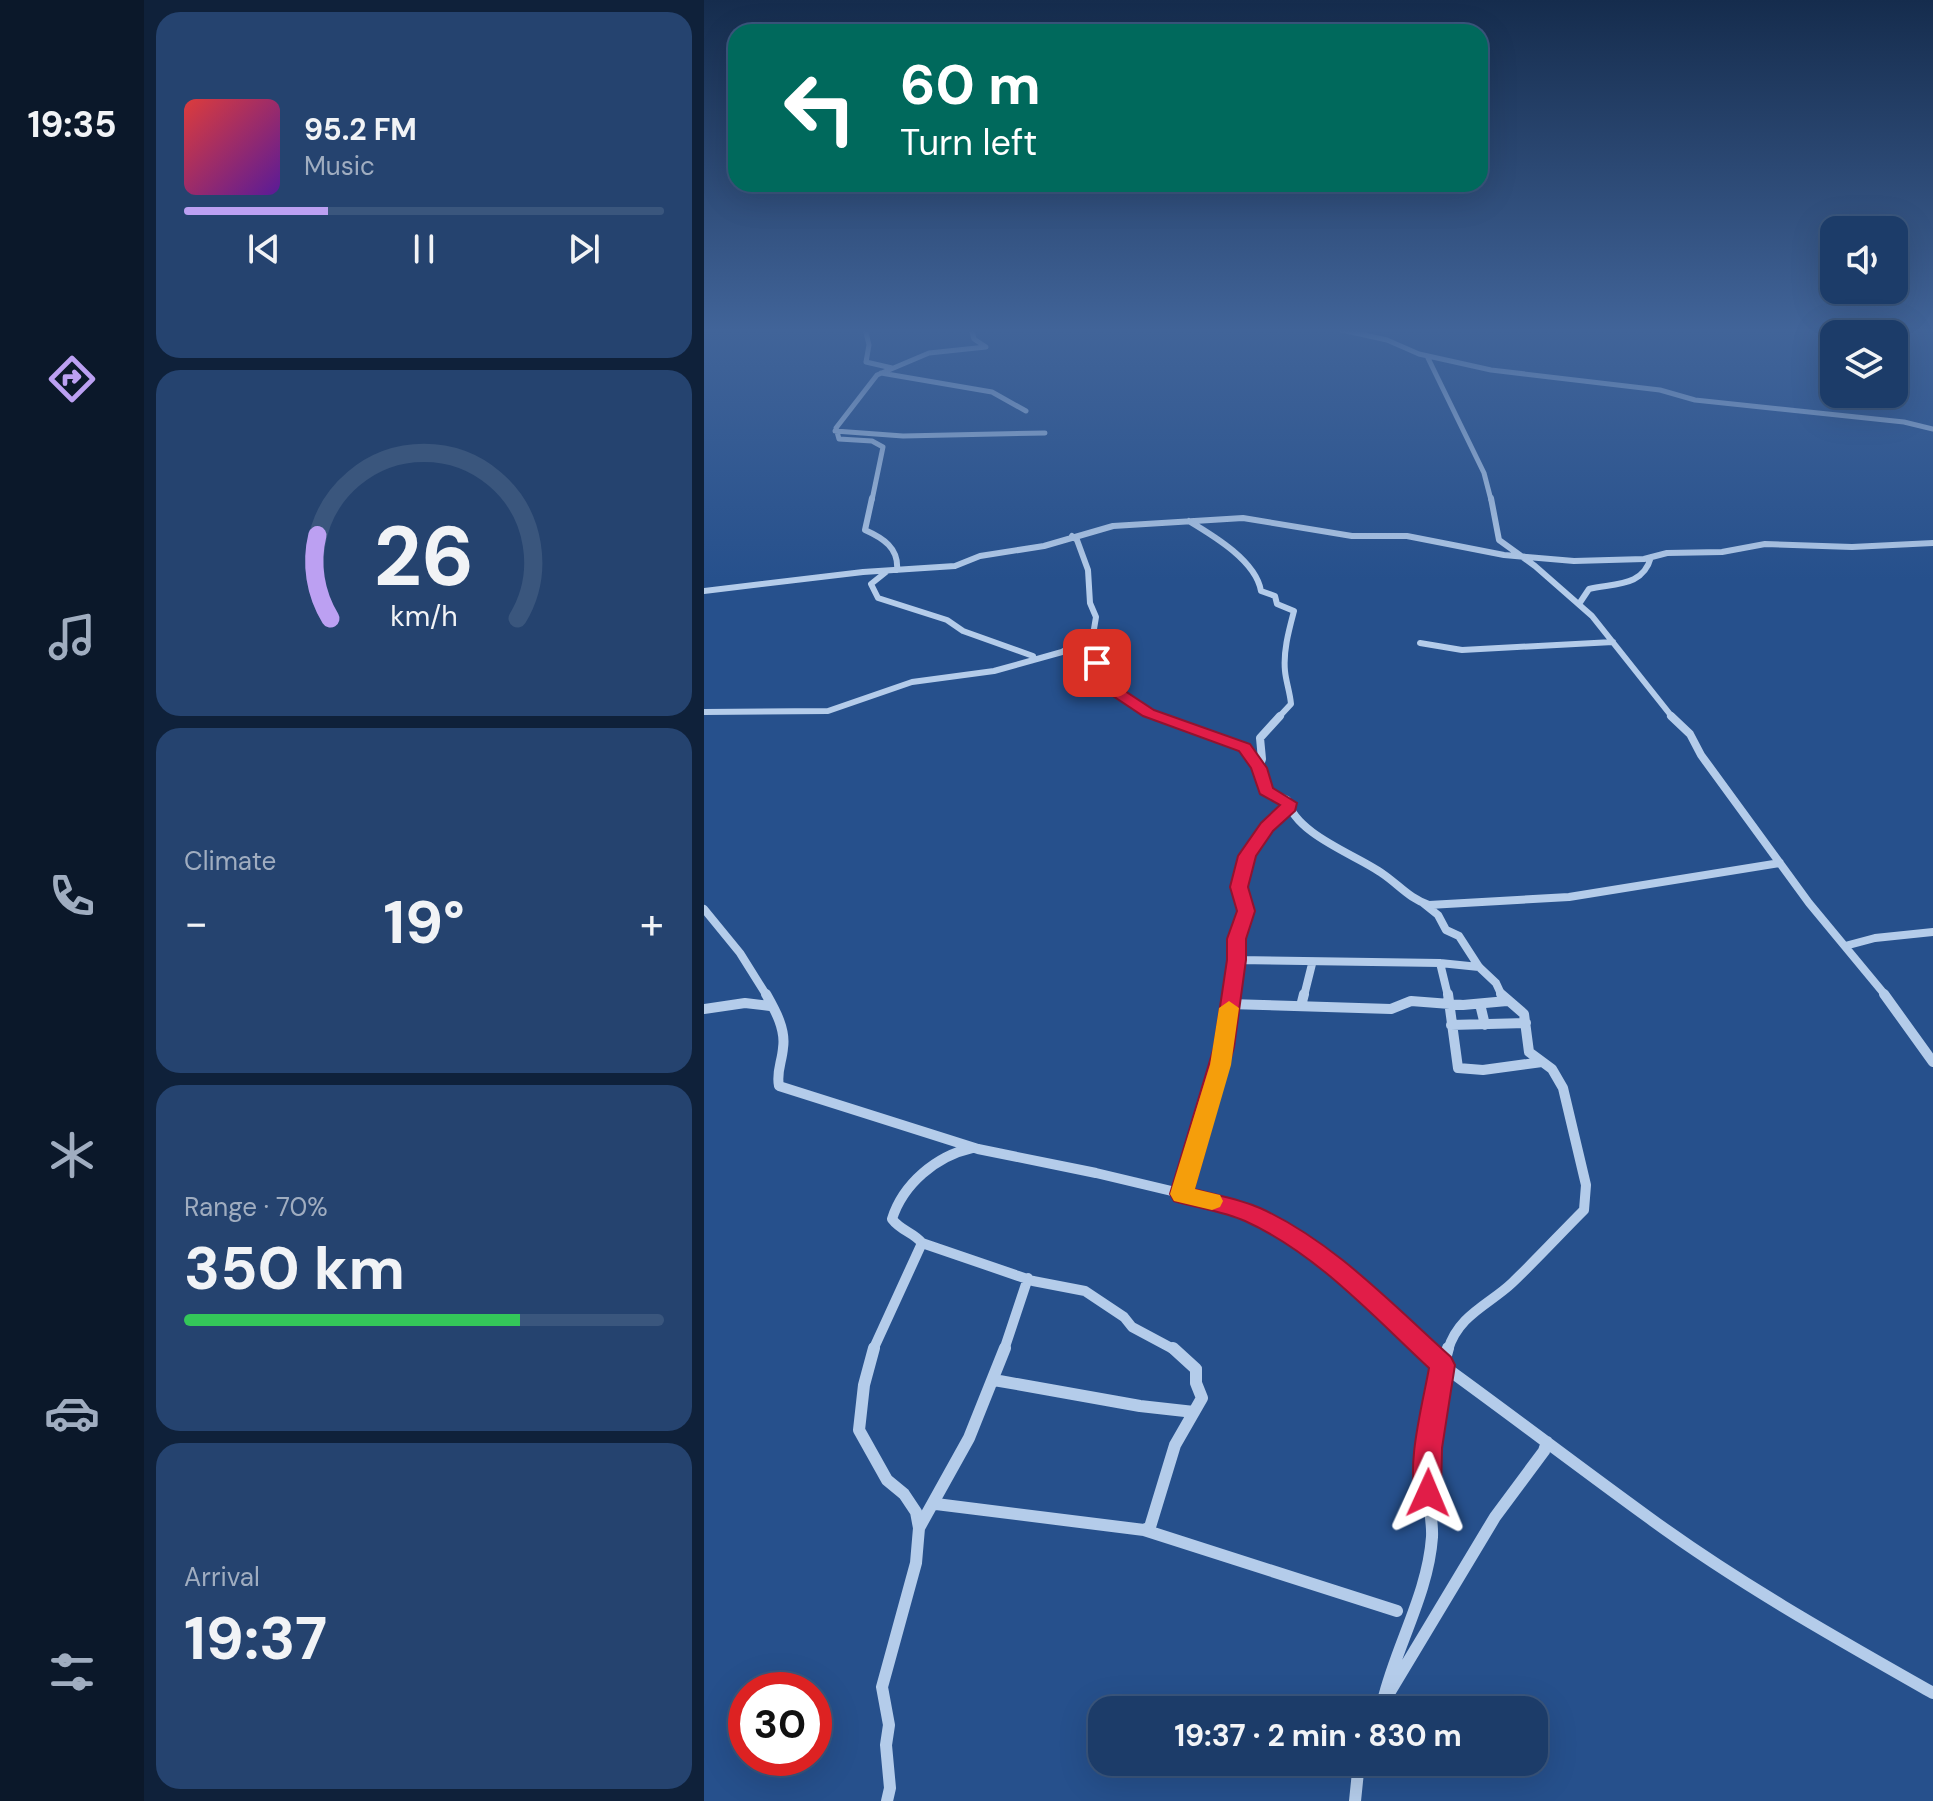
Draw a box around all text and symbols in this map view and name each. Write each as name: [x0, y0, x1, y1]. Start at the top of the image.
text: 60 m: [900, 48, 1041, 121]
icon: left: [768, 56, 872, 160]
text: 19:35: [27, 101, 117, 148]
text: 95.2 FM: [304, 110, 417, 149]
text: Turn left: [900, 119, 1037, 166]
text: Music: [304, 149, 375, 183]
map controls: [1820, 216, 1908, 408]
button: sound: [1820, 216, 1908, 304]
icon: previous: [242, 227, 286, 271]
icon: pause: [402, 227, 446, 271]
icon: next: [562, 227, 606, 271]
button: layers: [1820, 320, 1908, 408]
icon: directions: [44, 351, 100, 407]
text: 26: [374, 501, 474, 610]
text: km/h: [390, 598, 458, 635]
icon: music: [44, 609, 100, 665]
pin: [1063, 629, 1131, 697]
icon: arrive: [1075, 641, 1119, 685]
text: Climate: [184, 844, 276, 878]
icon: phone: [44, 868, 100, 924]
text: 19°: [383, 883, 465, 962]
text: −: [184, 894, 208, 952]
text: +: [640, 894, 664, 952]
icon: climate: [44, 1127, 100, 1183]
text: Range · 70%: [184, 1190, 328, 1224]
text: 350 km: [184, 1229, 405, 1308]
icon: car: [44, 1385, 100, 1441]
position arrow: [1386, 1451, 1470, 1535]
text: Arrival: [184, 1560, 260, 1594]
text: 19:37: [184, 1599, 327, 1678]
icon: filters: [44, 1644, 100, 1700]
speed limit sign: 30: [728, 1672, 832, 1776]
text: 19:37 · 2 min · 830 m: [1174, 1716, 1462, 1755]

